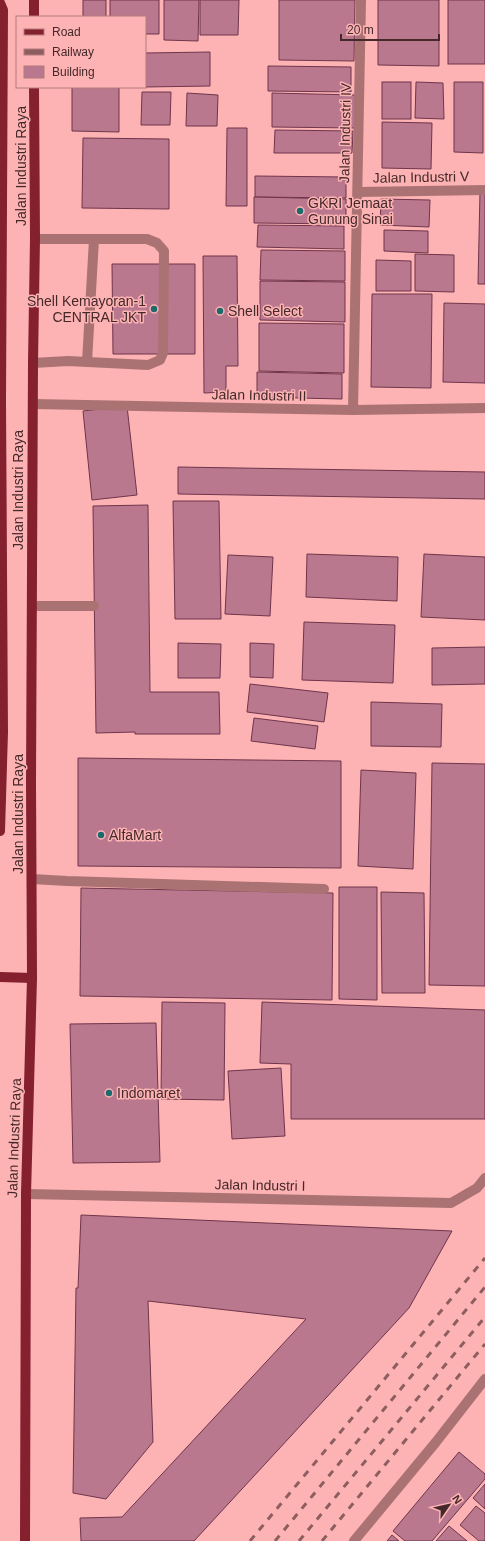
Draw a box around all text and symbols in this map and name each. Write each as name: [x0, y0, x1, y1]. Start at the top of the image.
legend: [16, 16, 146, 88]
scale bar: [341, 16, 439, 42]
text: 20 m: [347, 23, 374, 37]
text: Road: [52, 25, 81, 39]
text: Railway: [52, 45, 94, 59]
text: Building: [52, 65, 95, 79]
street label: Jalan Industri IV: [336, 82, 354, 183]
street label: Jalan Industri Raya: [13, 106, 29, 226]
street label: Jalan Industri V: [373, 168, 470, 186]
place label: GKRI Jemaat Gunung Sinai: [308, 195, 393, 227]
marker: GKRI Jemaat Gunung Sinai: [295, 206, 305, 216]
place label: Shell Kemayoran-1 CENTRAL JKT: [27, 293, 146, 325]
place label: Shell Select: [228, 303, 302, 319]
marker: Shell Kemayoran-1 CENTRAL JKT: [149, 304, 159, 314]
marker: Shell Select: [215, 306, 225, 316]
street label: Jalan Industri II: [211, 386, 307, 404]
street label: Jalan Industri Raya: [10, 430, 26, 550]
street label: Jalan Industri Raya: [10, 754, 26, 874]
place label: AlfaMart: [109, 827, 161, 843]
marker: AlfaMart: [96, 830, 106, 840]
street label: Jalan Industri Raya: [4, 1078, 24, 1198]
place label: Indomaret: [117, 1085, 180, 1101]
marker: Indomaret: [104, 1088, 114, 1098]
street label: Jalan Industri I: [214, 1176, 306, 1194]
north arrow: [429, 1485, 469, 1525]
text: N: [450, 1493, 465, 1506]

